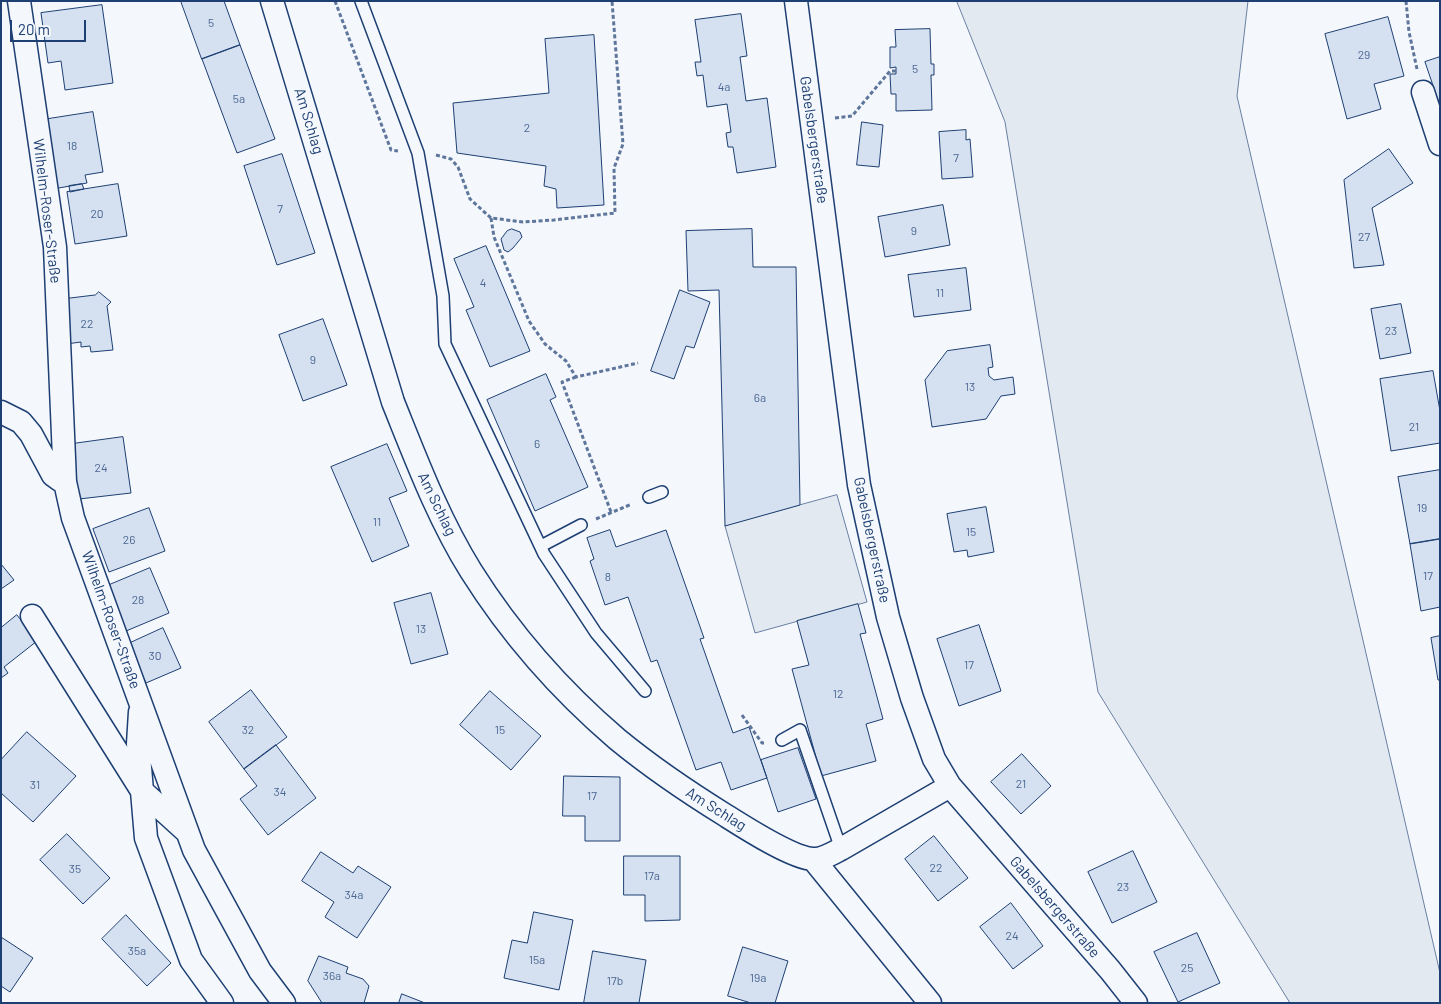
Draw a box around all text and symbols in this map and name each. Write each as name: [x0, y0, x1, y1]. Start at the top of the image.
scale bar: [12, 10, 89, 42]
house number: 5: [208, 16, 214, 30]
text: 20 m: [18, 20, 50, 38]
house number: 29: [1358, 48, 1370, 62]
house number: 5: [912, 62, 918, 76]
street label: Gabelsbergerstraße: [796, 75, 832, 205]
house number: 4a: [718, 80, 730, 94]
street label: Am Schlag: [290, 86, 328, 156]
house number: 5a: [233, 92, 245, 106]
house number: 2: [524, 121, 530, 135]
street label: Wilhelm-Roser-Straße: [29, 138, 65, 284]
house number: 18: [67, 139, 77, 153]
house number: 7: [953, 151, 959, 165]
house number: 7: [277, 202, 283, 216]
house number: 20: [90, 207, 104, 221]
house number: 9: [911, 224, 917, 238]
house number: 27: [1358, 230, 1370, 244]
house number: 4: [480, 276, 486, 290]
house number: 11: [936, 286, 944, 300]
house number: 22: [81, 317, 93, 331]
house number: 23: [1385, 324, 1397, 338]
house number: 9: [310, 353, 316, 367]
house number: 13: [965, 380, 975, 394]
house number: 6a: [754, 391, 766, 405]
house number: 21: [1409, 420, 1419, 434]
house number: 6: [534, 437, 540, 451]
house number: 24: [94, 461, 108, 475]
street label: Am Schlag: [414, 469, 460, 539]
street label: Gabelsbergerstraße: [850, 475, 894, 605]
house number: 19: [1417, 501, 1427, 515]
house number: 11: [373, 515, 381, 529]
house number: 15: [966, 525, 976, 539]
house number: 26: [123, 533, 135, 547]
street label: Wilhelm-Roser-Straße: [78, 549, 144, 691]
house number: 17: [1423, 569, 1433, 583]
house number: 8: [605, 570, 611, 584]
house number: 28: [132, 593, 144, 607]
house number: 13: [416, 622, 426, 636]
house number: 30: [149, 649, 161, 663]
house number: 17: [964, 658, 974, 672]
house number: 12: [833, 687, 843, 701]
house number: 32: [242, 723, 254, 737]
house number: 15: [495, 723, 505, 737]
house number: 21: [1016, 777, 1026, 791]
house number: 31: [30, 778, 40, 792]
street label: Am Schlag: [682, 783, 750, 835]
house number: 34: [274, 785, 286, 799]
house number: 17: [587, 789, 597, 803]
street label: Gabelsbergerstraße: [1006, 853, 1104, 961]
house number: 22: [930, 861, 942, 875]
house number: 35: [69, 862, 81, 876]
house number: 17a: [644, 869, 660, 883]
house number: 23: [1117, 880, 1129, 894]
house number: 34a: [345, 888, 363, 902]
house number: 24: [1005, 929, 1019, 943]
house number: 35a: [128, 944, 146, 958]
house number: 15a: [529, 953, 545, 967]
house number: 25: [1181, 961, 1193, 975]
house number: 36a: [323, 969, 341, 983]
house number: 19a: [750, 971, 766, 985]
house number: 17b: [607, 974, 623, 988]

